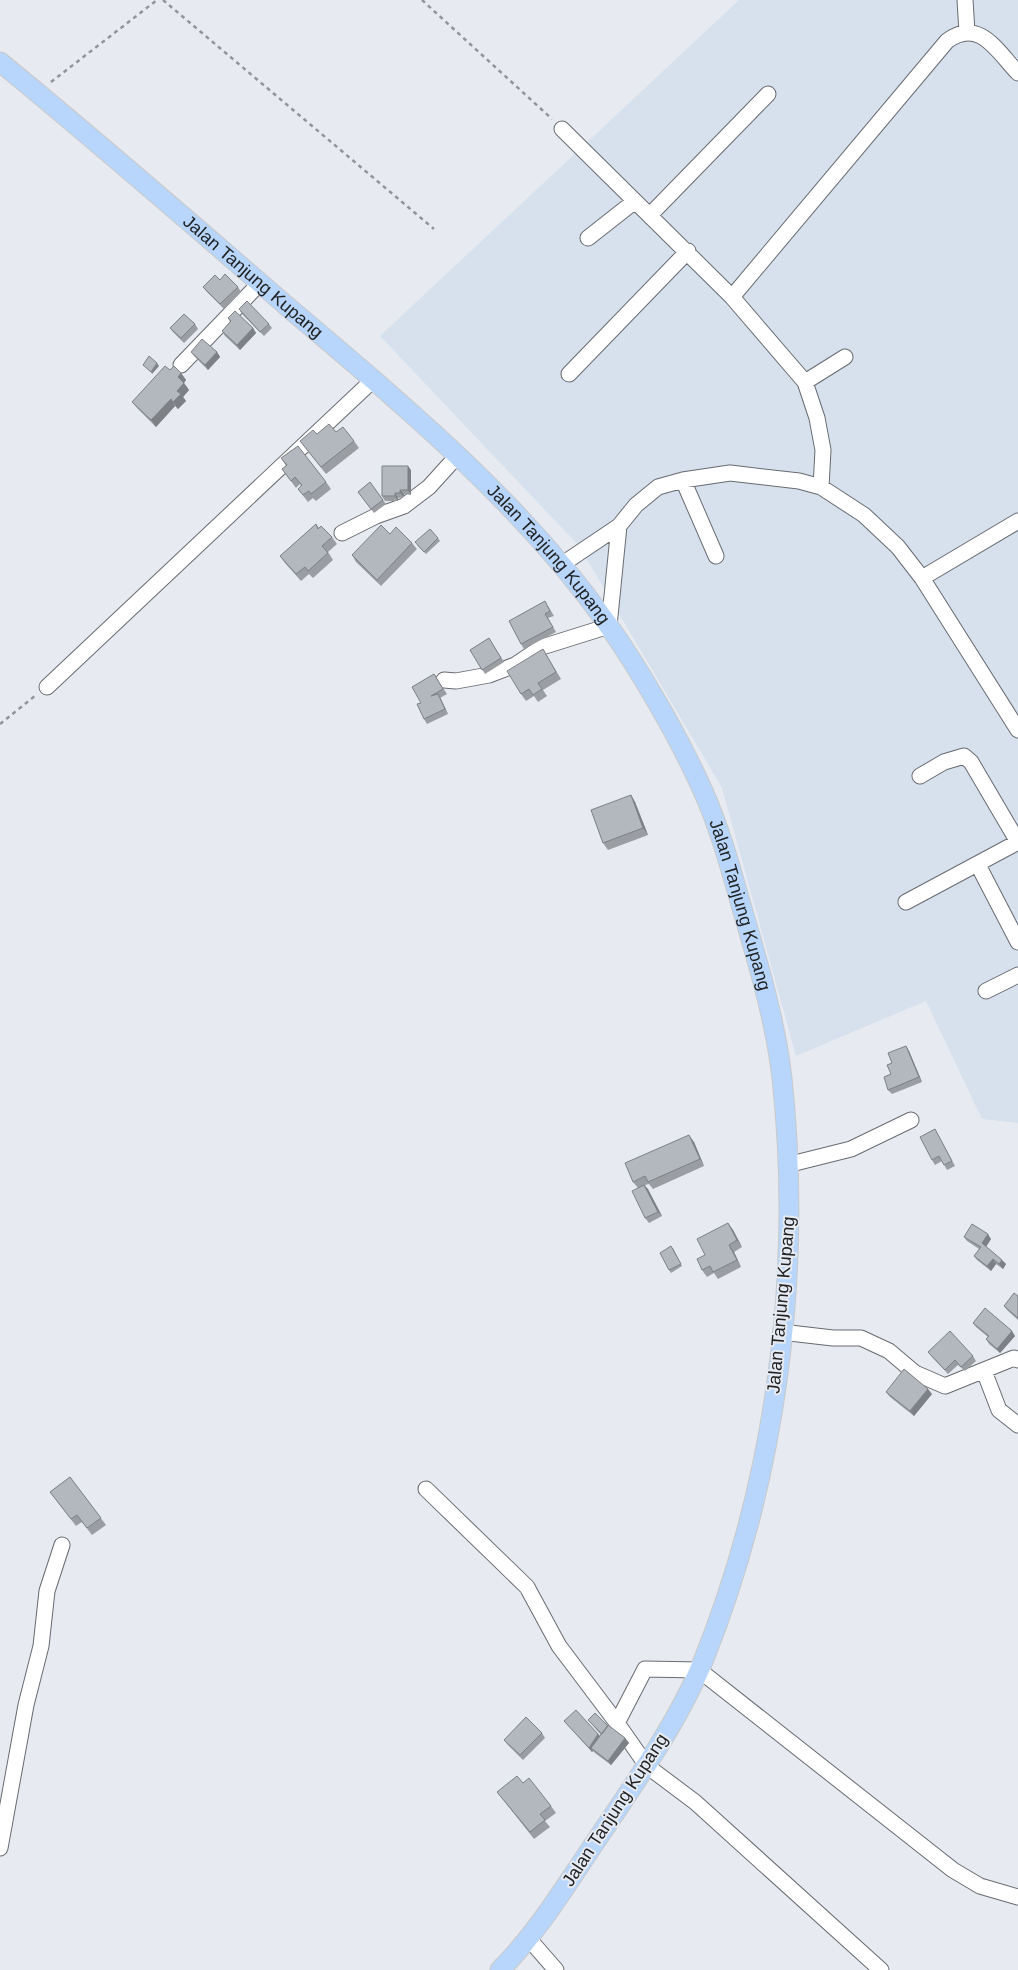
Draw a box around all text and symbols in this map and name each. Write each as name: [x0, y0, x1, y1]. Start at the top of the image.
street label: Jalan Tanjung Kupang: [179, 211, 327, 342]
street label: Jalan Tanjung Kupang: [483, 480, 614, 628]
street label: Jalan Tanjung Kupang: [705, 816, 775, 993]
street label: Jalan Tanjung Kupang: [763, 1216, 799, 1394]
street label: Jalan Tanjung Kupang: [558, 1730, 672, 1890]

